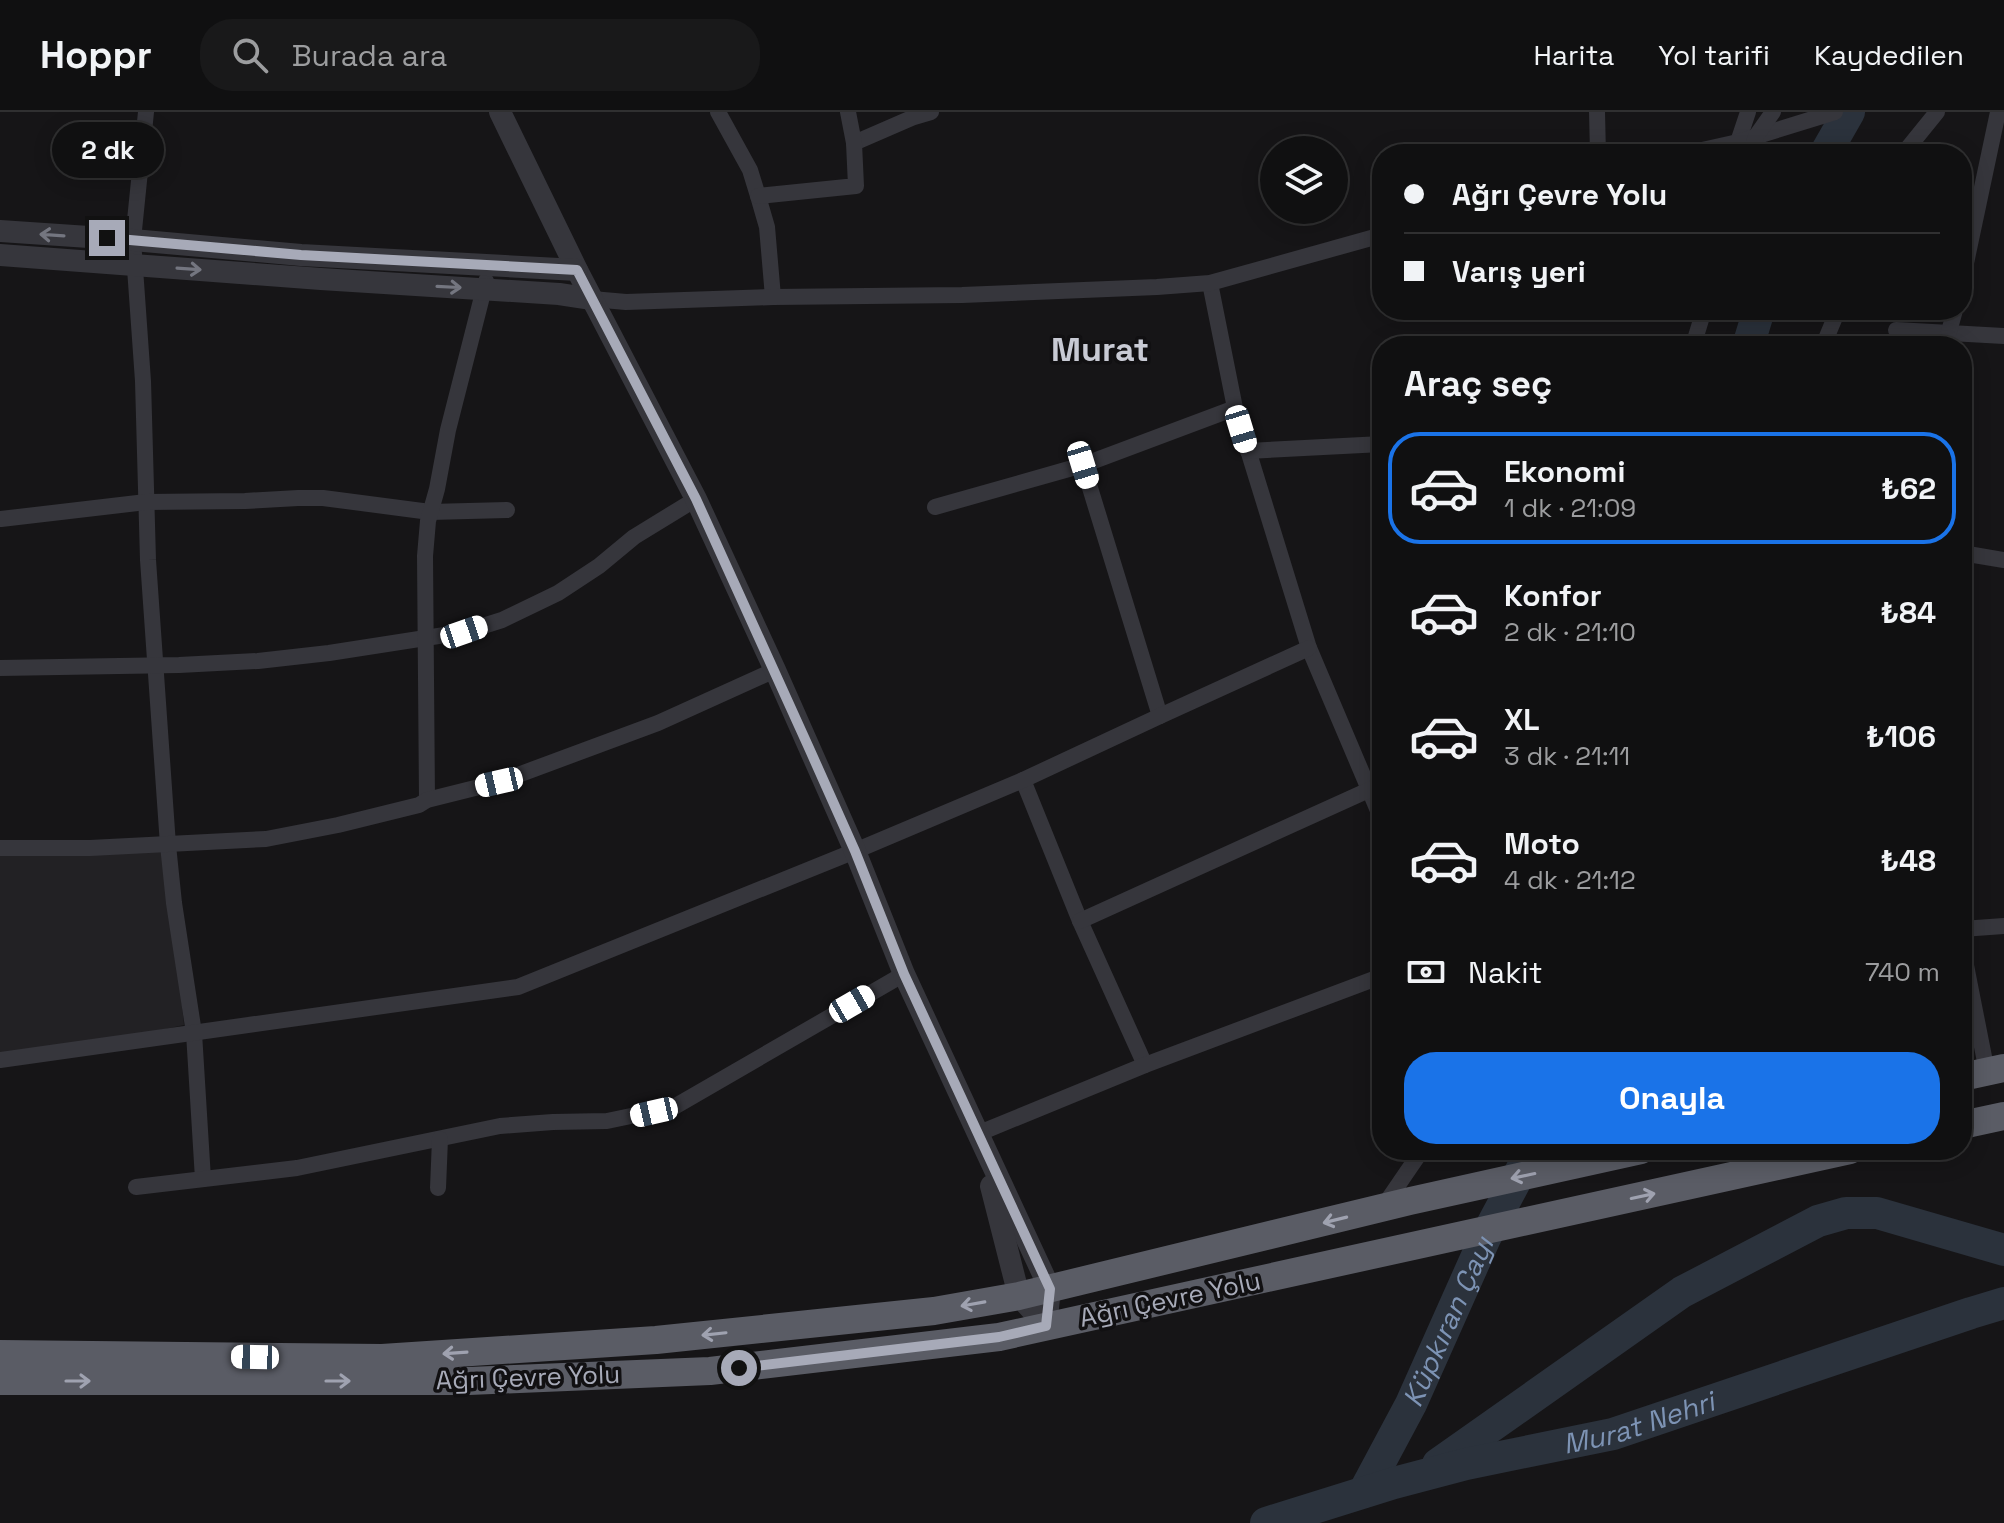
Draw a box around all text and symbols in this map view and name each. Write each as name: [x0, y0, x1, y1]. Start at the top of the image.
search box: [200, 19, 760, 91]
text: Hoppr: [40, 31, 152, 79]
icon: search: [228, 33, 272, 77]
text: Burada ara: [292, 36, 447, 75]
text: Harita: [1534, 37, 1614, 73]
text: Yol tarifi: [1658, 37, 1770, 73]
text: Kaydedilen: [1814, 37, 1964, 73]
callout: 2 dk: [51, 122, 163, 178]
text: 2 dk: [81, 133, 135, 167]
map controls: [1260, 136, 1348, 224]
button: layers: [1260, 136, 1348, 224]
text: Ağrı Çevre Yolu: [1452, 175, 1667, 214]
route end: [89, 220, 125, 256]
one-way arrow: [39, 227, 66, 242]
text: Varış yeri: [1452, 252, 1586, 291]
one-way arrow: [176, 262, 202, 277]
one-way arrow: [435, 280, 462, 295]
district label: Murat: [1051, 328, 1149, 371]
text: Araç seç: [1404, 361, 1552, 407]
car: [1223, 403, 1259, 455]
car: [1065, 439, 1101, 491]
icon: car: [1408, 452, 1480, 524]
text: Ekonomi: [1504, 452, 1625, 491]
text: ₺62: [1881, 469, 1936, 508]
text: 1 dk · 21:09: [1504, 491, 1636, 525]
icon: car: [1408, 576, 1480, 648]
text: Konfor: [1504, 576, 1602, 615]
text: ₺84: [1880, 593, 1936, 632]
car: [437, 613, 491, 651]
text: 2 dk · 21:10: [1504, 615, 1636, 649]
icon: car: [1408, 700, 1480, 772]
text: XL: [1504, 700, 1540, 739]
text: ₺106: [1866, 717, 1936, 756]
text: 3 dk · 21:11: [1504, 739, 1630, 773]
car: [473, 765, 525, 799]
icon: car: [1408, 824, 1480, 896]
text: Moto: [1504, 824, 1580, 863]
text: ₺48: [1880, 841, 1936, 880]
text: 4 dk · 21:12: [1504, 863, 1636, 897]
icon: cash: [1404, 950, 1448, 994]
text: Nakit: [1468, 953, 1542, 992]
text: 740 m: [1865, 955, 1940, 989]
car: [825, 982, 879, 1026]
button: Onayla: [1404, 1052, 1940, 1144]
car: [628, 1095, 680, 1129]
one-way arrow: [1511, 1169, 1537, 1184]
one-way arrow: [1629, 1188, 1655, 1203]
one-way arrow: [1322, 1213, 1348, 1228]
water label: Küpkıran Çayı: [1394, 1230, 1502, 1412]
street label: Ağrı Çevre Yolu: [1076, 1263, 1264, 1335]
one-way arrow: [960, 1298, 986, 1313]
one-way arrow: [701, 1327, 728, 1342]
car: [231, 1345, 279, 1369]
one-way arrow: [442, 1346, 469, 1361]
route start: [721, 1350, 757, 1386]
street label: Ağrı Çevre Yolu: [435, 1357, 621, 1397]
one-way arrow: [64, 1373, 91, 1389]
one-way arrow: [324, 1373, 351, 1389]
water label: Murat Nehri: [1560, 1382, 1722, 1462]

